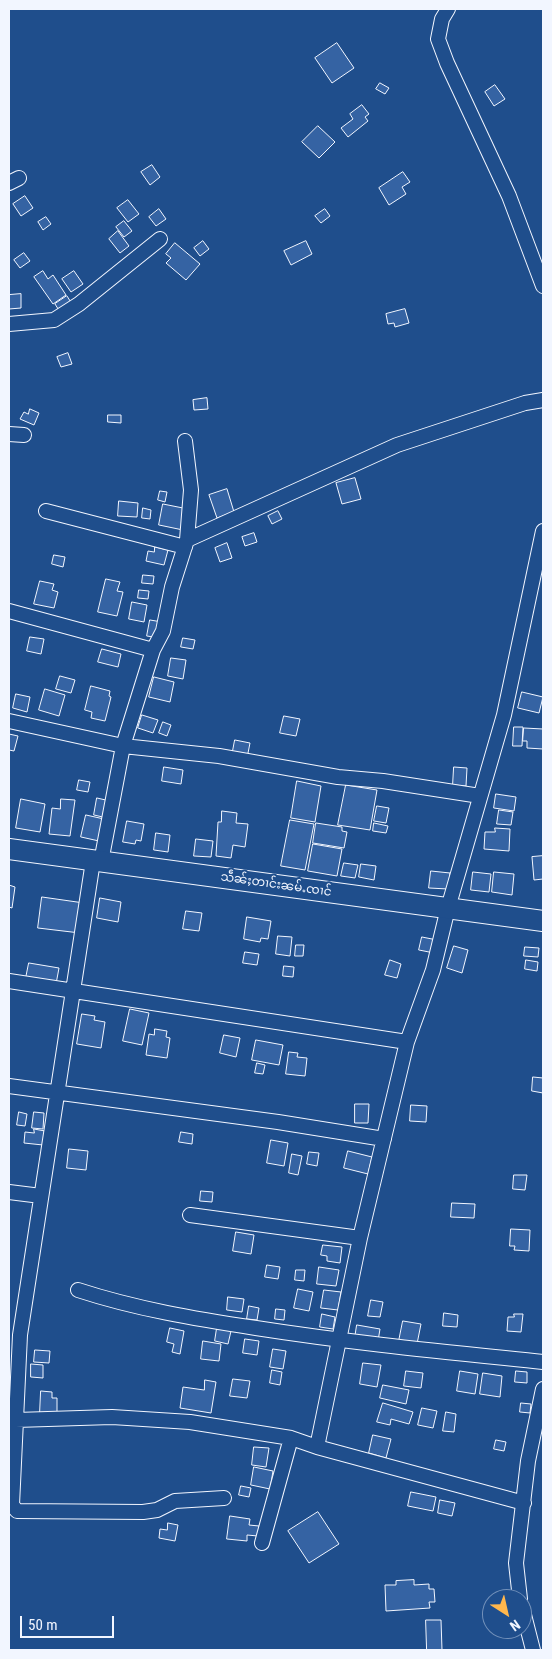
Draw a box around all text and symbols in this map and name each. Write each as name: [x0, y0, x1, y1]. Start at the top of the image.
street label: သဵၼ်ႈတၢင်းၼမ်ႉၸၢင်: [220, 870, 332, 900]
north arrow: [482, 1589, 532, 1639]
scale bar: [22, 1606, 116, 1638]
text: 50 m: [28, 1616, 58, 1634]
text: N: [507, 1616, 523, 1634]

